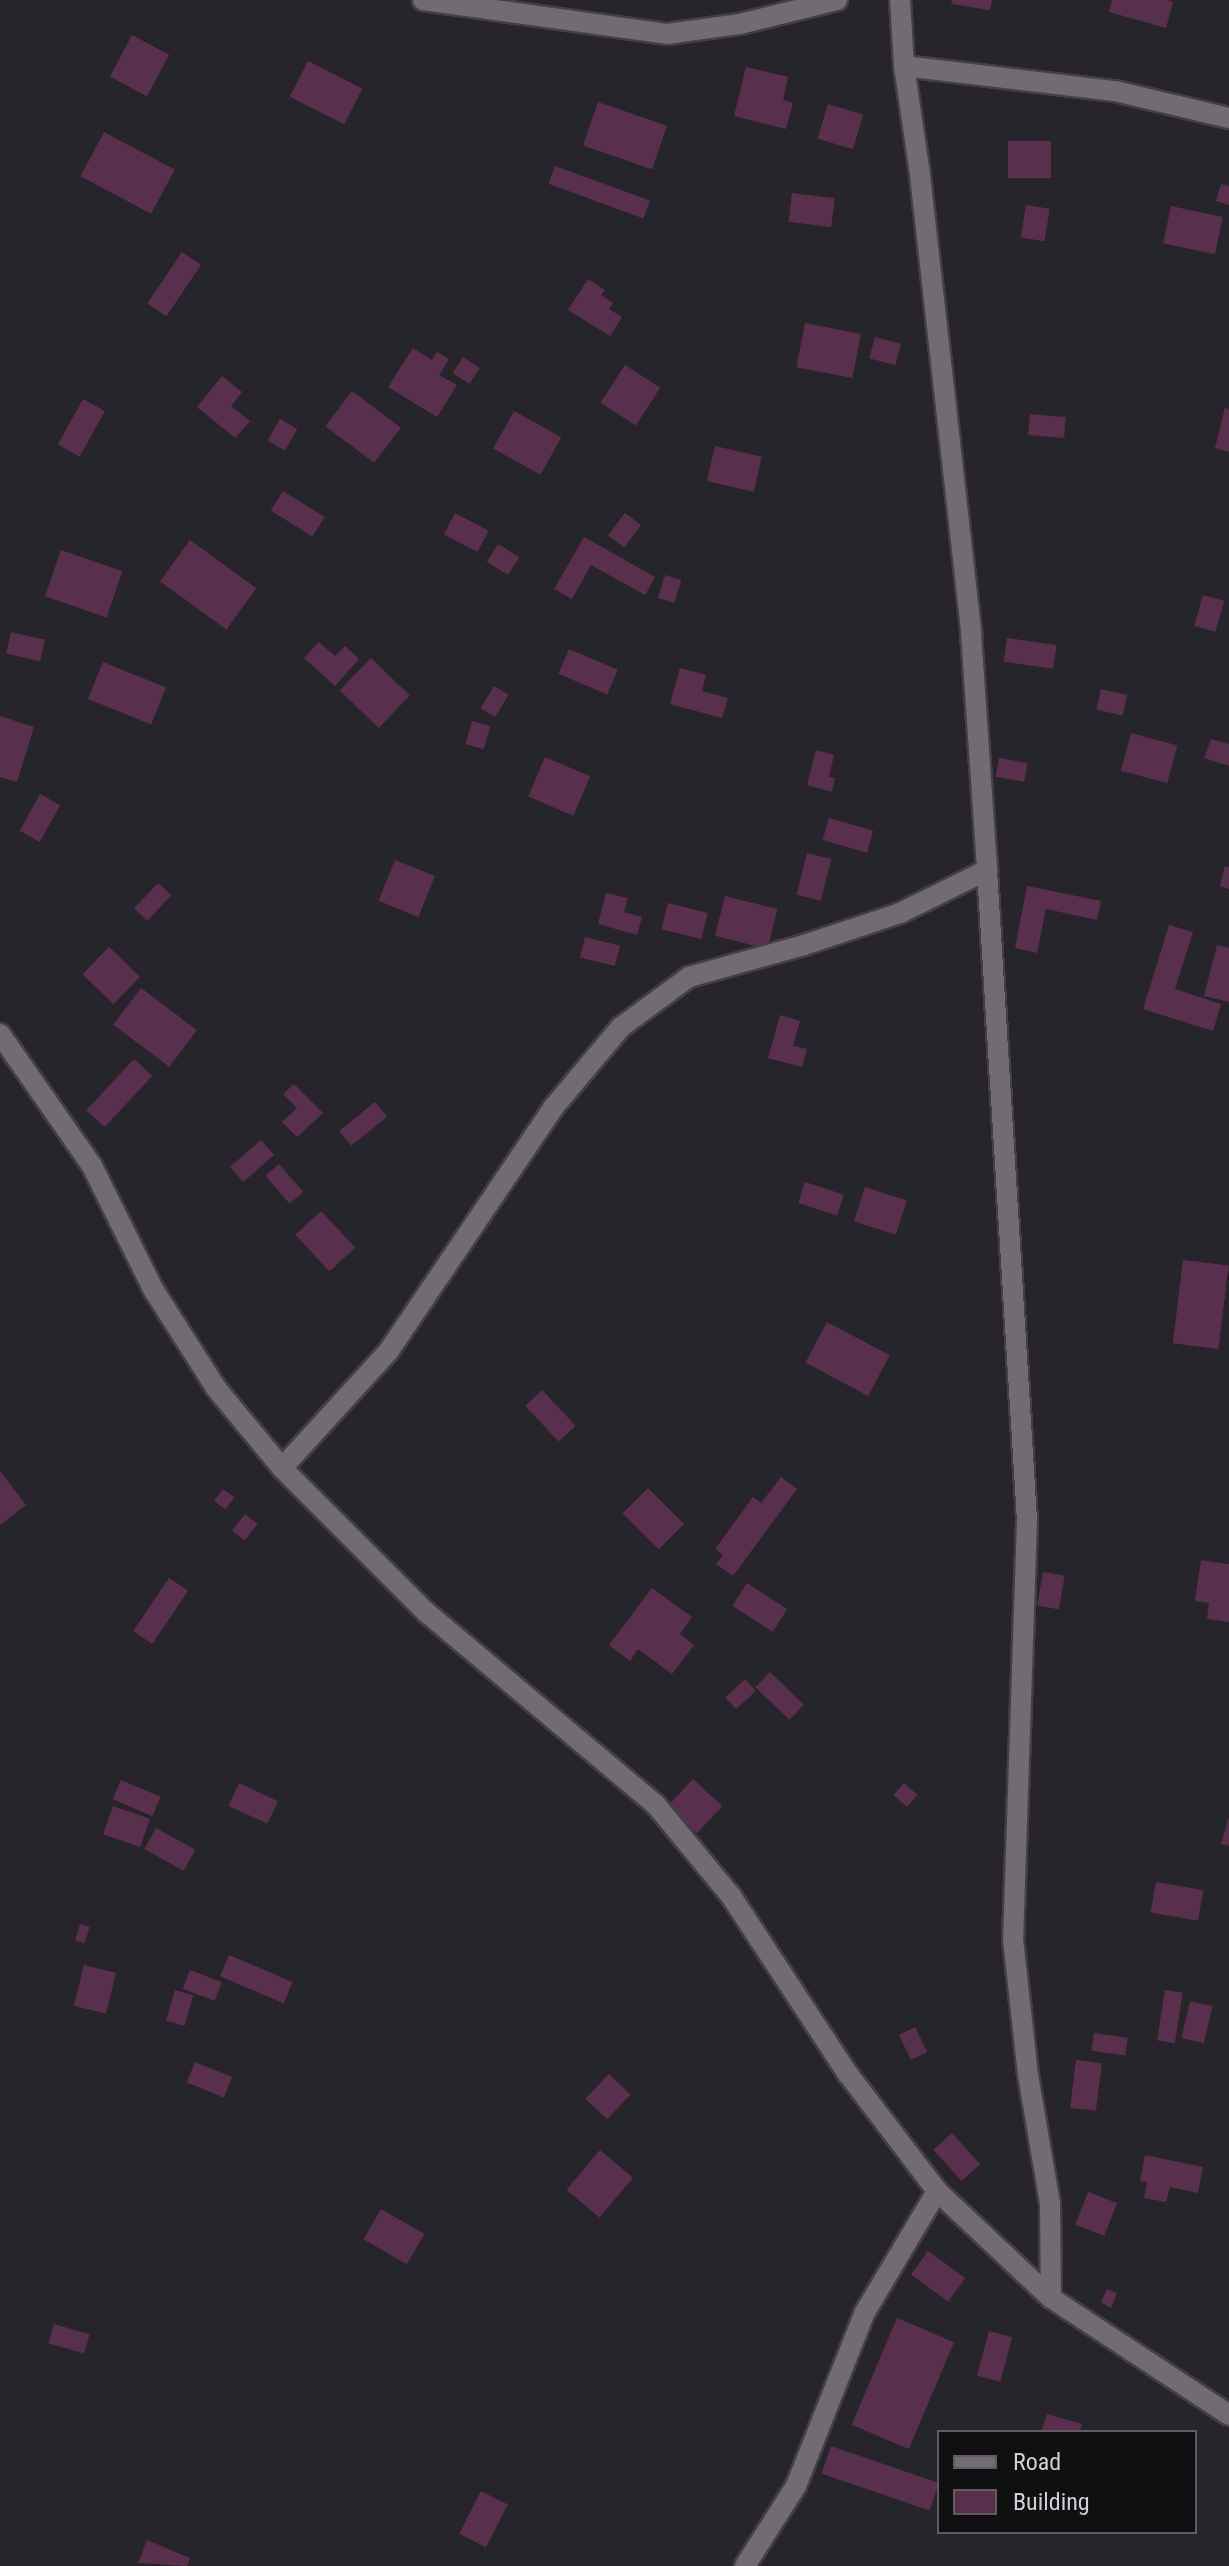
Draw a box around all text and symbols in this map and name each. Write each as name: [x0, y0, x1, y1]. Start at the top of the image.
legend: [937, 2430, 1197, 2534]
text: Road: [1013, 2448, 1061, 2476]
text: Building: [1013, 2488, 1090, 2516]

